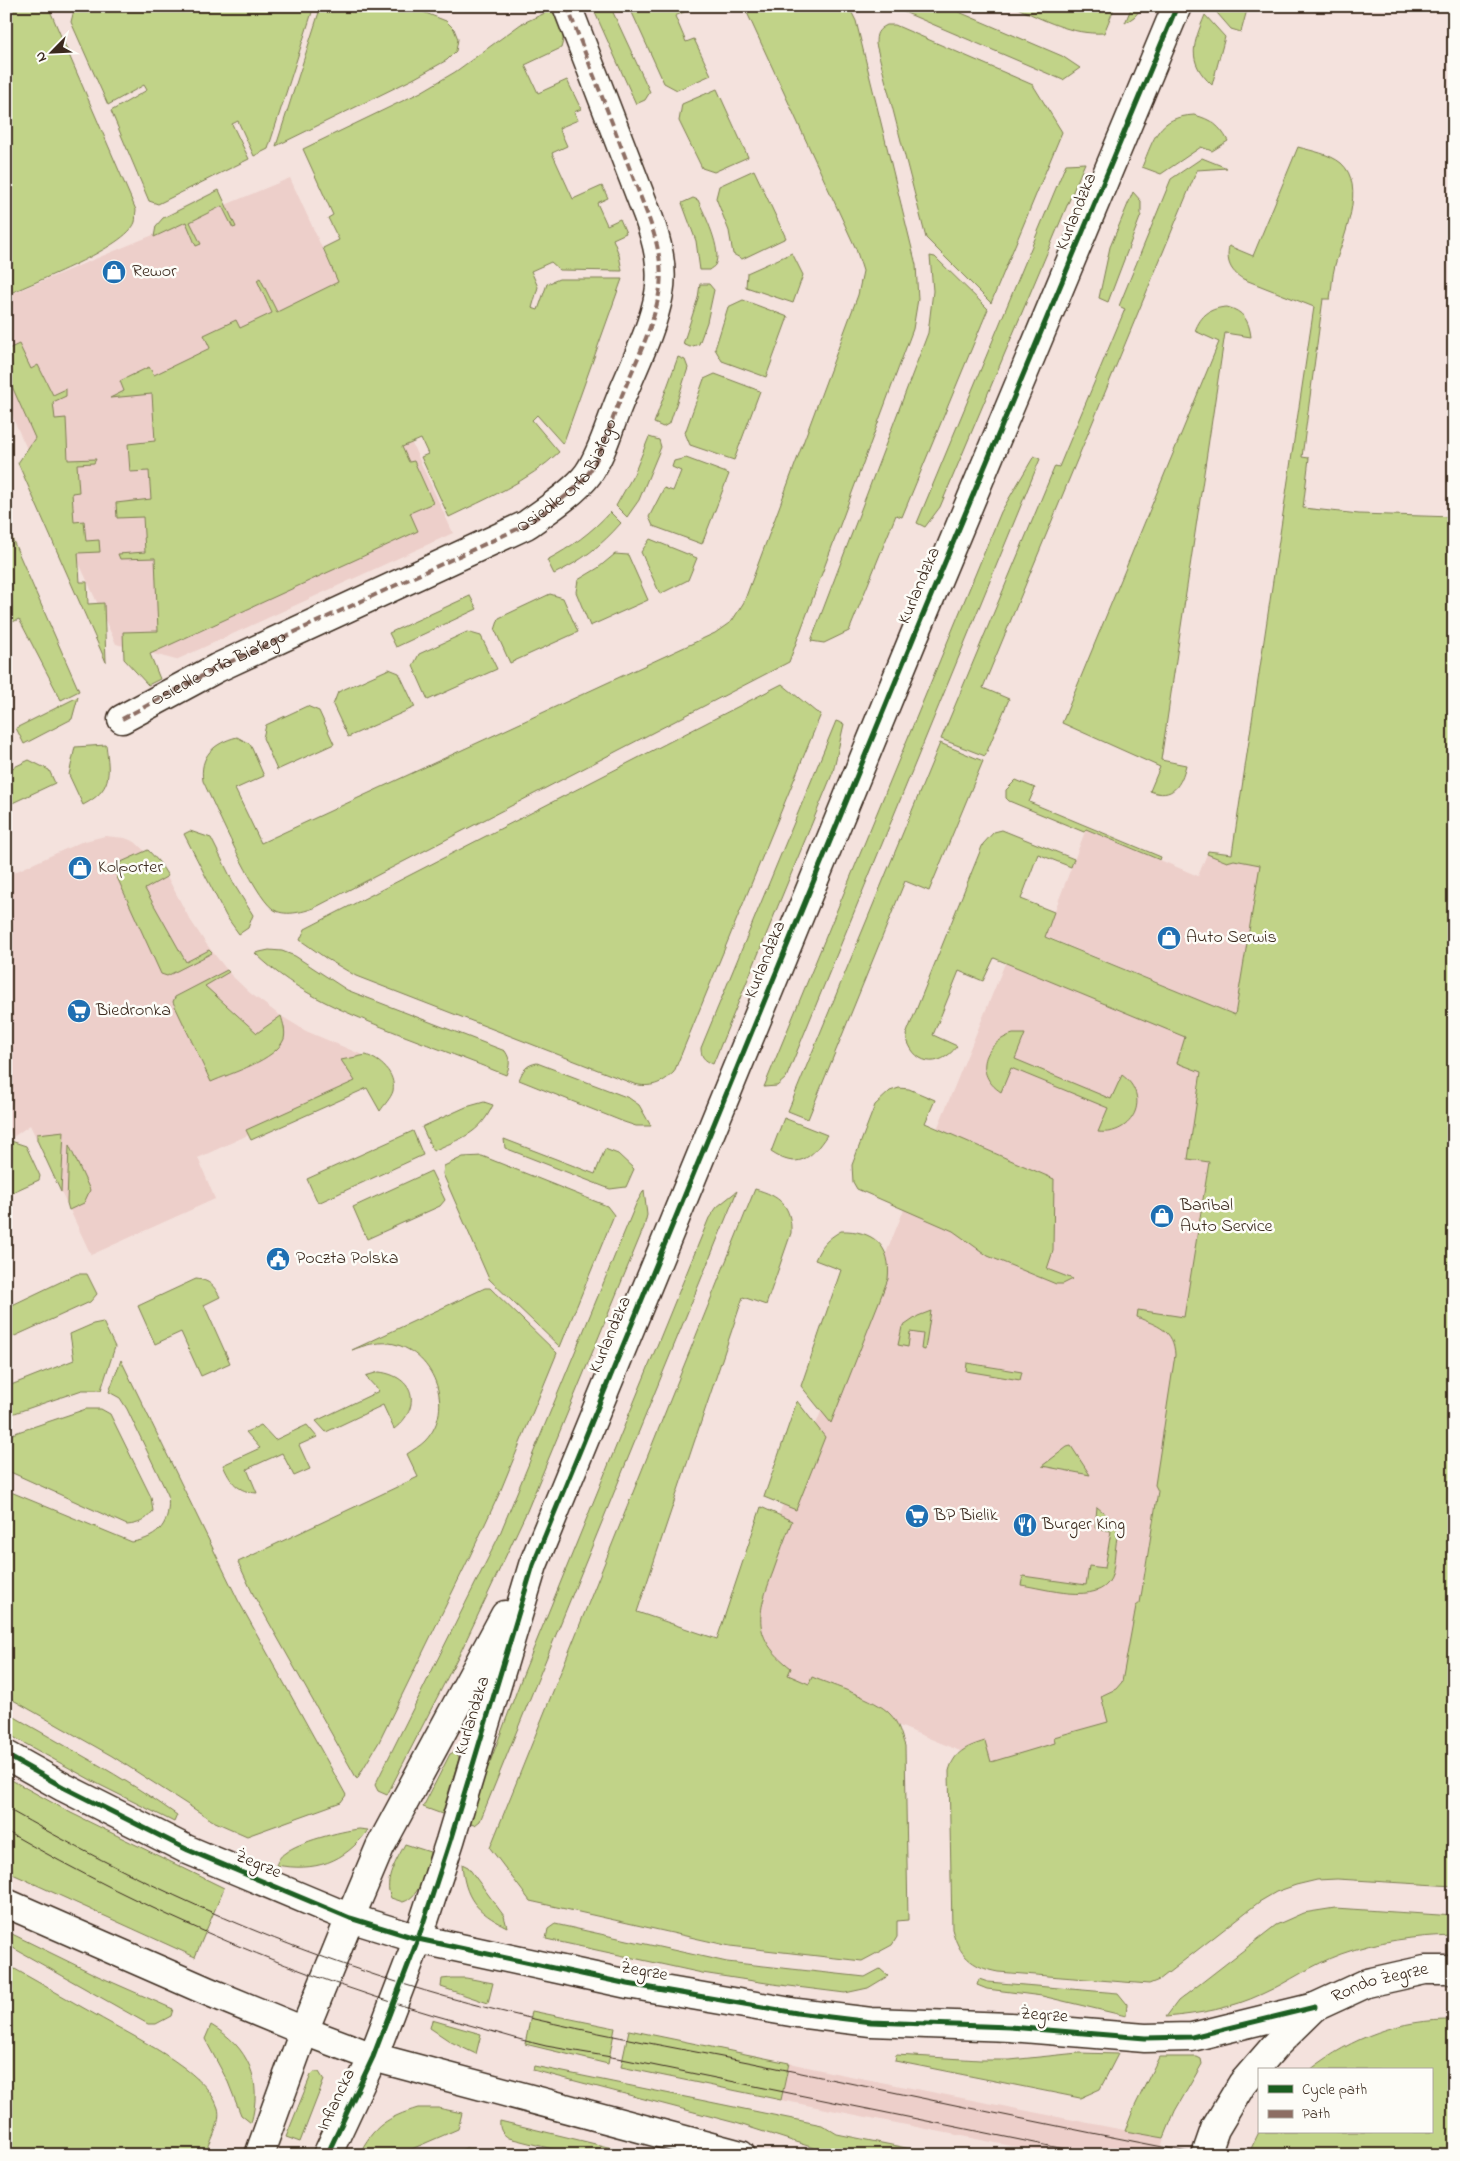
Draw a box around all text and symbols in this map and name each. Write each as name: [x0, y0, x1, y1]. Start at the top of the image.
north arrow: [28, 28, 78, 78]
text: N: [30, 48, 53, 65]
street label: Kurlandzka: [1050, 169, 1104, 255]
shop icon: Rewor: [101, 259, 127, 285]
place label: Rewor: [132, 259, 177, 285]
street label: Osiedle Orła Białego: [513, 416, 625, 540]
street label: Kurlandzka: [892, 543, 948, 629]
street label: Osiedle Orła Białego: [146, 625, 291, 714]
shop icon: Kolporter: [67, 855, 93, 881]
place label: Kolporter: [98, 855, 163, 881]
street label: Kurlandzka: [739, 917, 793, 1003]
shop icon: Auto Serwis: [1156, 925, 1182, 951]
place label: Auto Serwis: [1186, 925, 1277, 951]
supermarket icon: Biedronka: [66, 998, 92, 1024]
place label: Biedronka: [95, 998, 171, 1024]
place label: Baribal Auto Service: [1179, 1193, 1274, 1240]
shop icon: Baribal Auto Service: [1149, 1203, 1175, 1229]
public building icon: Poczta Polska: [265, 1246, 291, 1272]
place label: Poczta Polska: [296, 1246, 398, 1272]
street label: Kurlandzka: [583, 1292, 639, 1378]
supermarket icon: BP Bielik: [904, 1503, 930, 1529]
place label: BP Bielik: [933, 1503, 998, 1529]
restaurant icon: Burger King: [1012, 1512, 1038, 1538]
place label: Burger King: [1041, 1512, 1125, 1539]
street label: Kurlandzka: [449, 1673, 497, 1759]
street label: Żegrze: [231, 1844, 286, 1888]
street label: Żegrze: [618, 1955, 671, 1990]
street label: Rondo Żegrze: [1328, 1956, 1432, 2010]
street label: Żegrze: [1019, 2001, 1070, 2032]
street label: Inflancka: [311, 2064, 363, 2136]
legend: [1258, 2068, 1432, 2134]
text: Cycle path: [1302, 2079, 1367, 2102]
text: Path: [1302, 2103, 1330, 2125]

